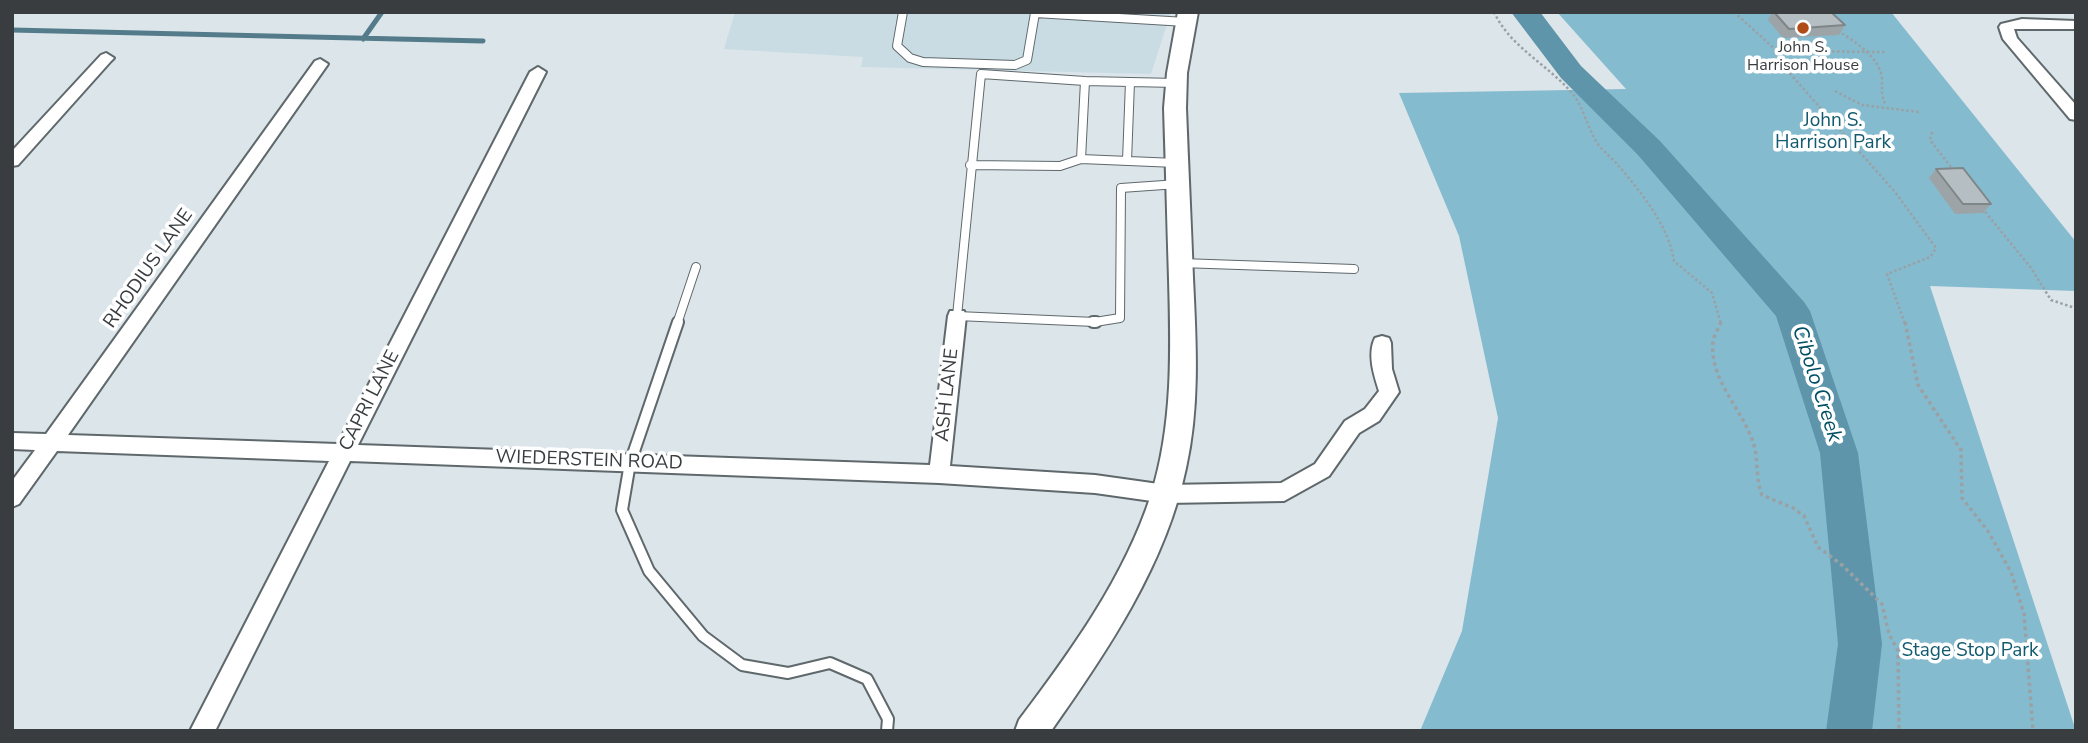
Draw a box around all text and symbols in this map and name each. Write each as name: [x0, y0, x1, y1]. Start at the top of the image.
marker: John S. Harrison House: [1795, 20, 1811, 36]
place label: John S. Harrison House: [1747, 38, 1859, 76]
park label: John S. Harrison Park: [1775, 110, 1891, 154]
street label: RHODIUS LANE: [100, 205, 198, 333]
water label: Cibolo Creek: [1785, 323, 1847, 445]
street label: CAPRI LANE: [335, 347, 405, 455]
street label: ASH LANE: [932, 347, 964, 443]
street label: WIEDERSTEIN ROAD: [495, 446, 683, 476]
park label: Stage Stop Park: [1901, 640, 2039, 662]

